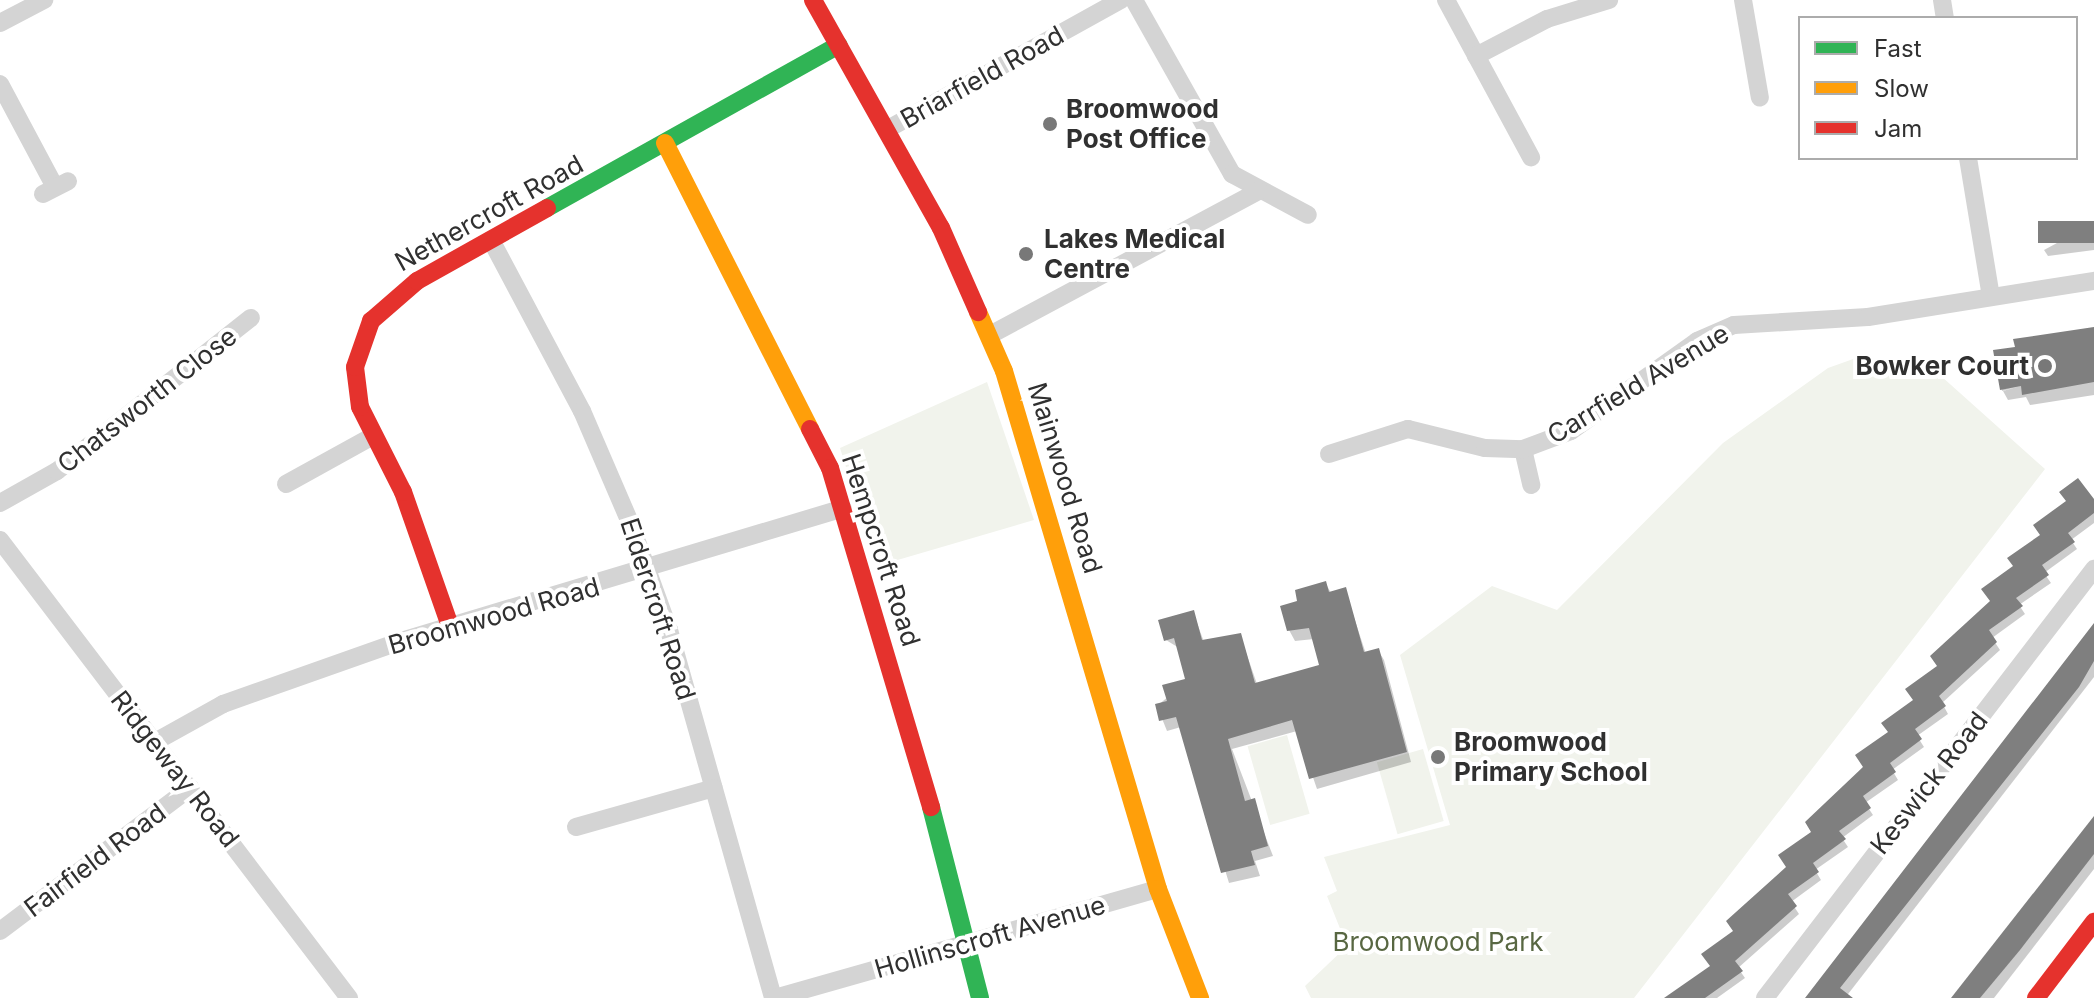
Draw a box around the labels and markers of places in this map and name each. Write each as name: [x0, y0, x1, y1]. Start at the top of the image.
place label: Broomwood Post Office: [1066, 93, 1219, 154]
marker: Broomwood Post Office: [1041, 115, 1059, 133]
place label: Lakes Medical Centre: [1044, 223, 1225, 284]
marker: Lakes Medical Centre: [1015, 243, 1037, 265]
place label: Bowker Court: [1855, 350, 2029, 382]
marker: Bowker Court: [2036, 357, 2054, 375]
place label: Broomwood Primary School: [1454, 726, 1648, 788]
marker: Broomwood Primary School: [1429, 748, 1447, 766]

